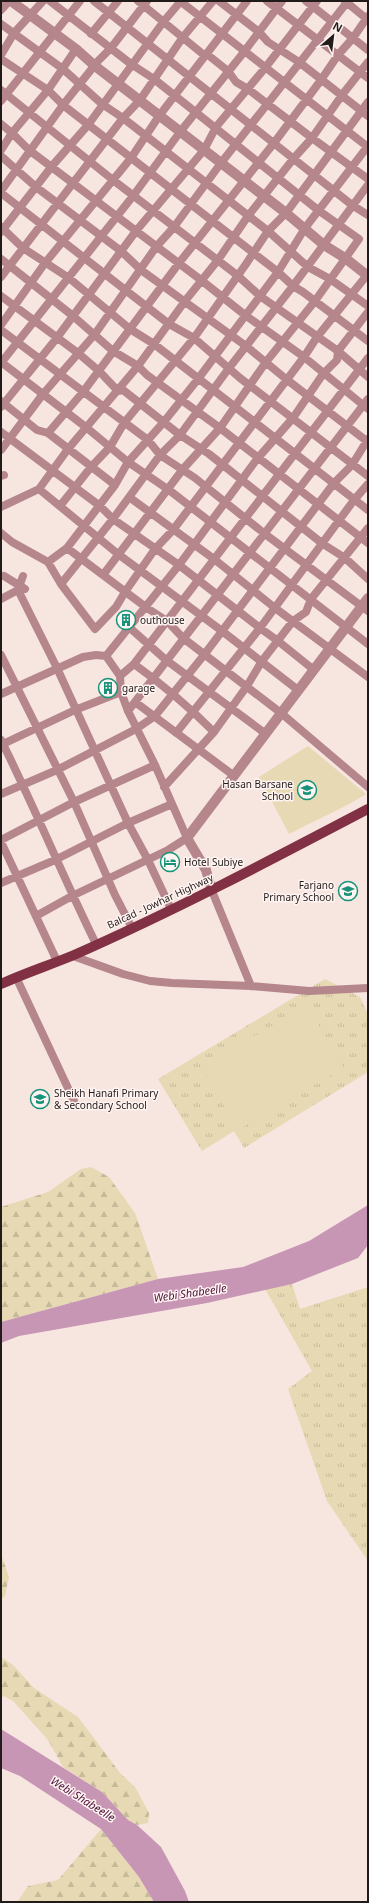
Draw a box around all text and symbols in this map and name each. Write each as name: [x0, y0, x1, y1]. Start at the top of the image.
north arrow: [313, 16, 353, 56]
text: N: [330, 18, 345, 35]
building icon: outhouse: [115, 609, 137, 631]
place label: outhouse: [140, 613, 185, 627]
building icon: garage: [97, 677, 119, 699]
place label: garage: [122, 681, 155, 695]
place label: Hasan Barsane School: [222, 777, 293, 803]
school or university icon: Hasan Barsane School: [296, 779, 318, 801]
hotel icon: Hotel Subiye: [159, 851, 181, 873]
place label: Hotel Subiye: [184, 855, 243, 869]
street label: Balcad - Jowhar Highway: [105, 870, 216, 932]
place label: Farjano Primary School: [263, 878, 334, 904]
school or university icon: Farjano Primary School: [337, 880, 359, 902]
place label: Sheikh Hanafi Primary & Secondary School: [54, 1086, 159, 1112]
school or university icon: Sheikh Hanafi Primary & Secondary School: [29, 1088, 51, 1110]
water label: Webi Shabeelle: [153, 1280, 228, 1305]
water label: Webi Shabeelle: [48, 1773, 119, 1825]

